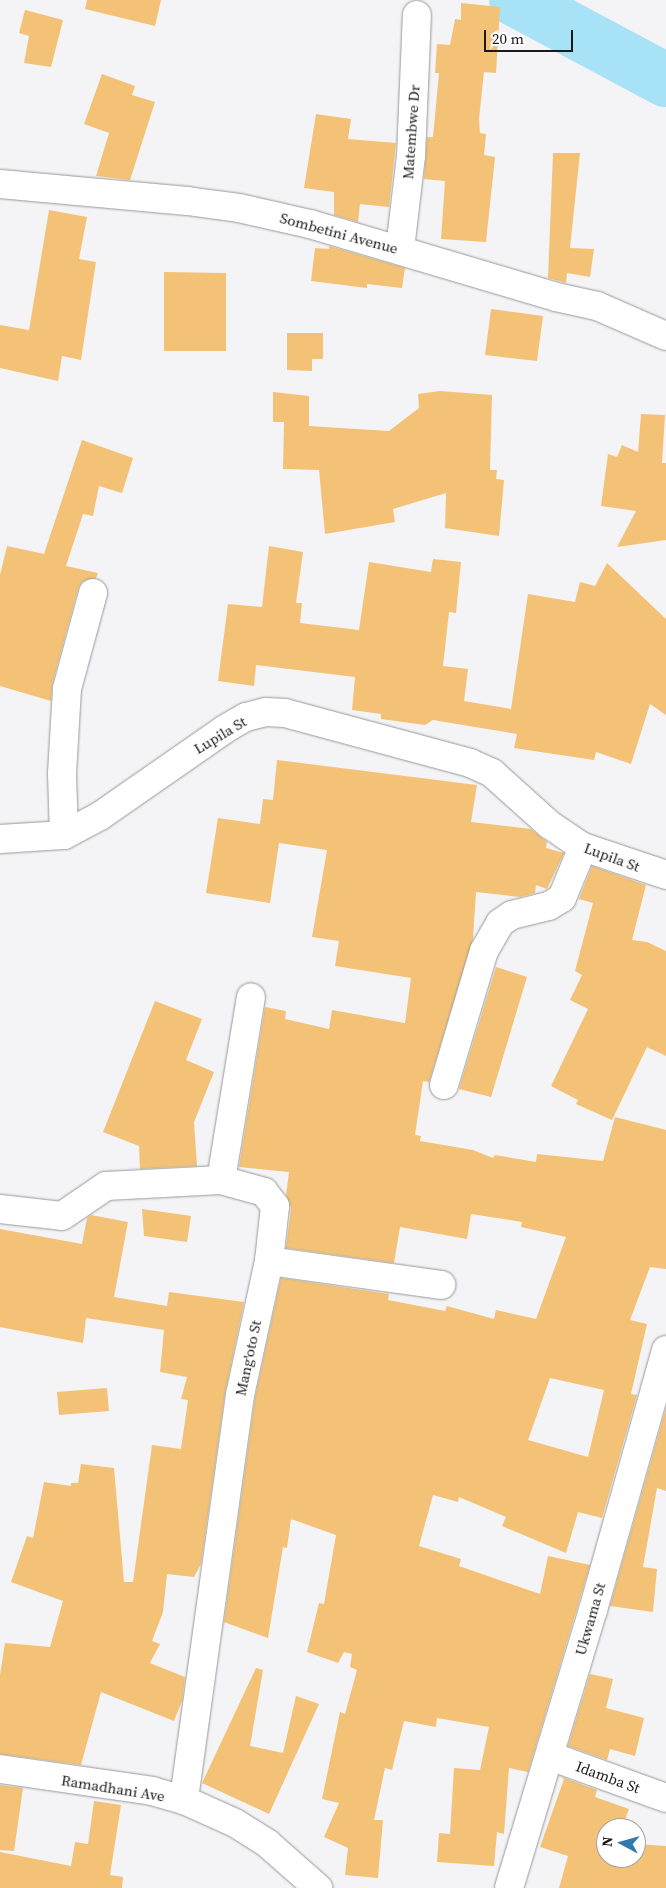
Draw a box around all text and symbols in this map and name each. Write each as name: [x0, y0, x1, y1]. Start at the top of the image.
scale bar: [486, 20, 575, 52]
text: 20 m: [492, 28, 524, 49]
street label: Matembwe Dr: [399, 84, 423, 180]
street label: Sombetini Avenue: [278, 209, 400, 257]
street label: Lupila St: [190, 712, 250, 758]
street label: Lupila St: [582, 839, 642, 875]
street label: Mang'oto St: [231, 1319, 265, 1397]
street label: Ukwama St: [571, 1581, 609, 1657]
street label: Idamba St: [573, 1757, 643, 1797]
street label: Ramadhani Ave: [60, 1771, 166, 1805]
north arrow: [596, 1818, 646, 1868]
text: N: [597, 1835, 618, 1848]

